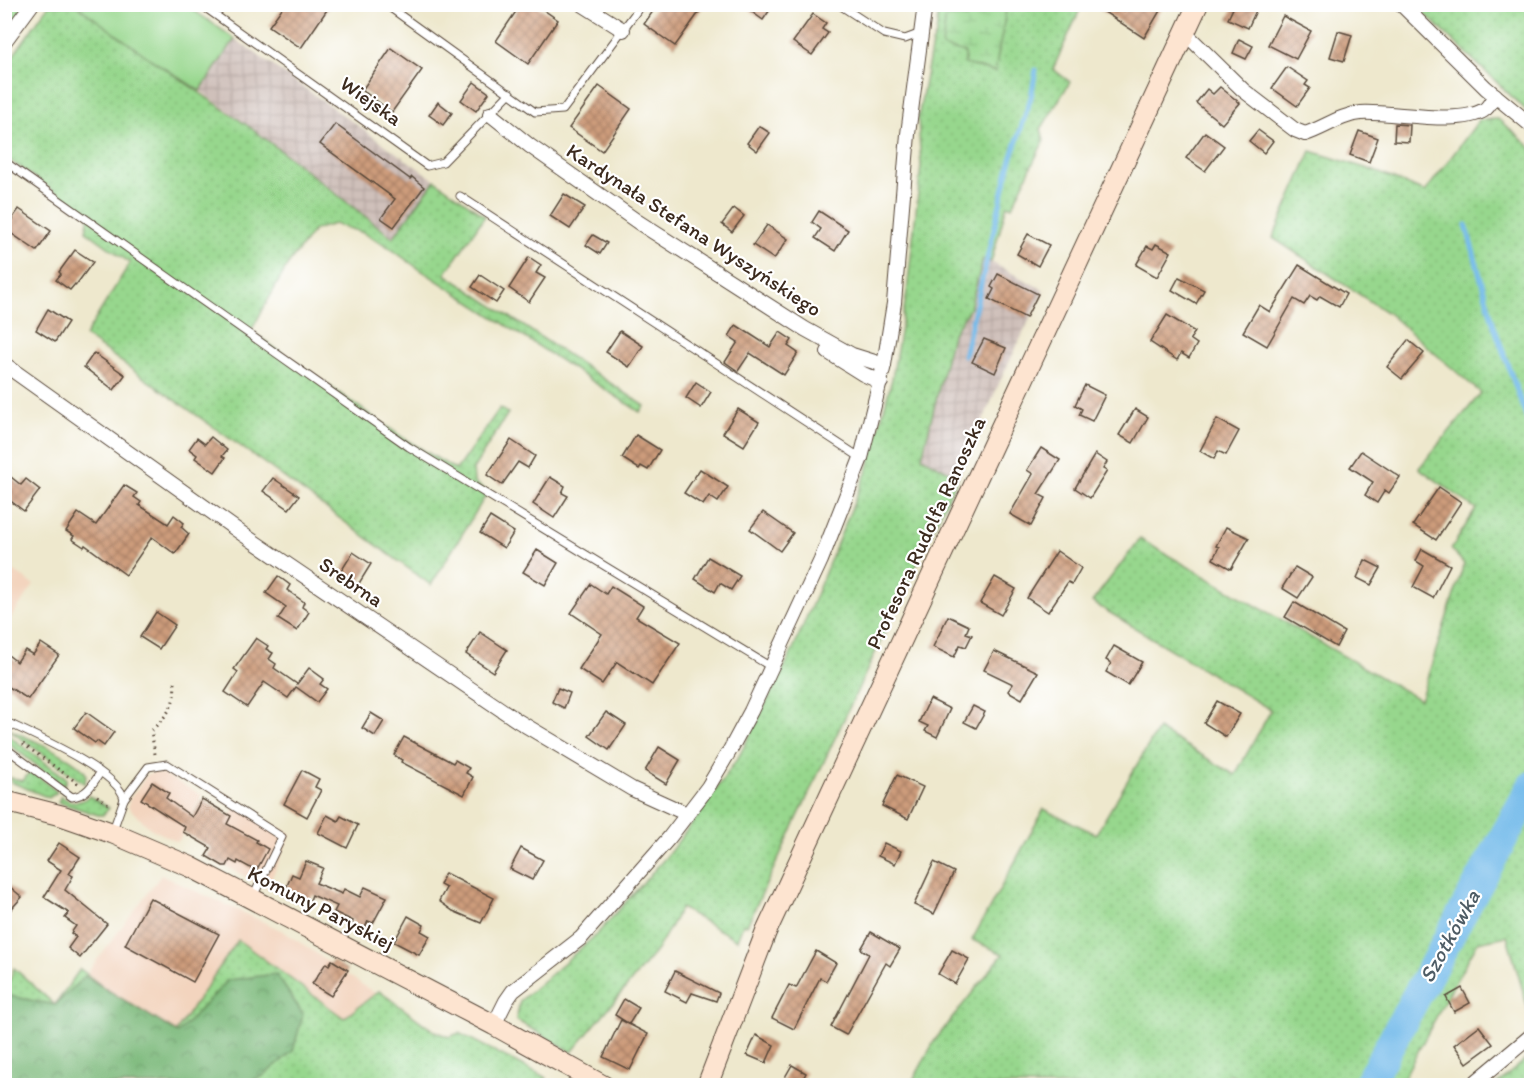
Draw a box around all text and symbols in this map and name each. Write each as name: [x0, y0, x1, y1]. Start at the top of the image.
street label: Wiejska: [336, 70, 407, 131]
street label: Kardynała Stefana Wyszyńskiego: [562, 138, 826, 321]
street label: Profesora Rudolfa Ranoszka: [861, 412, 991, 653]
street label: Srebrna: [315, 551, 388, 612]
street label: Komuny Paryskiej: [244, 860, 399, 955]
water label: Szotkówka: [1413, 884, 1486, 987]

